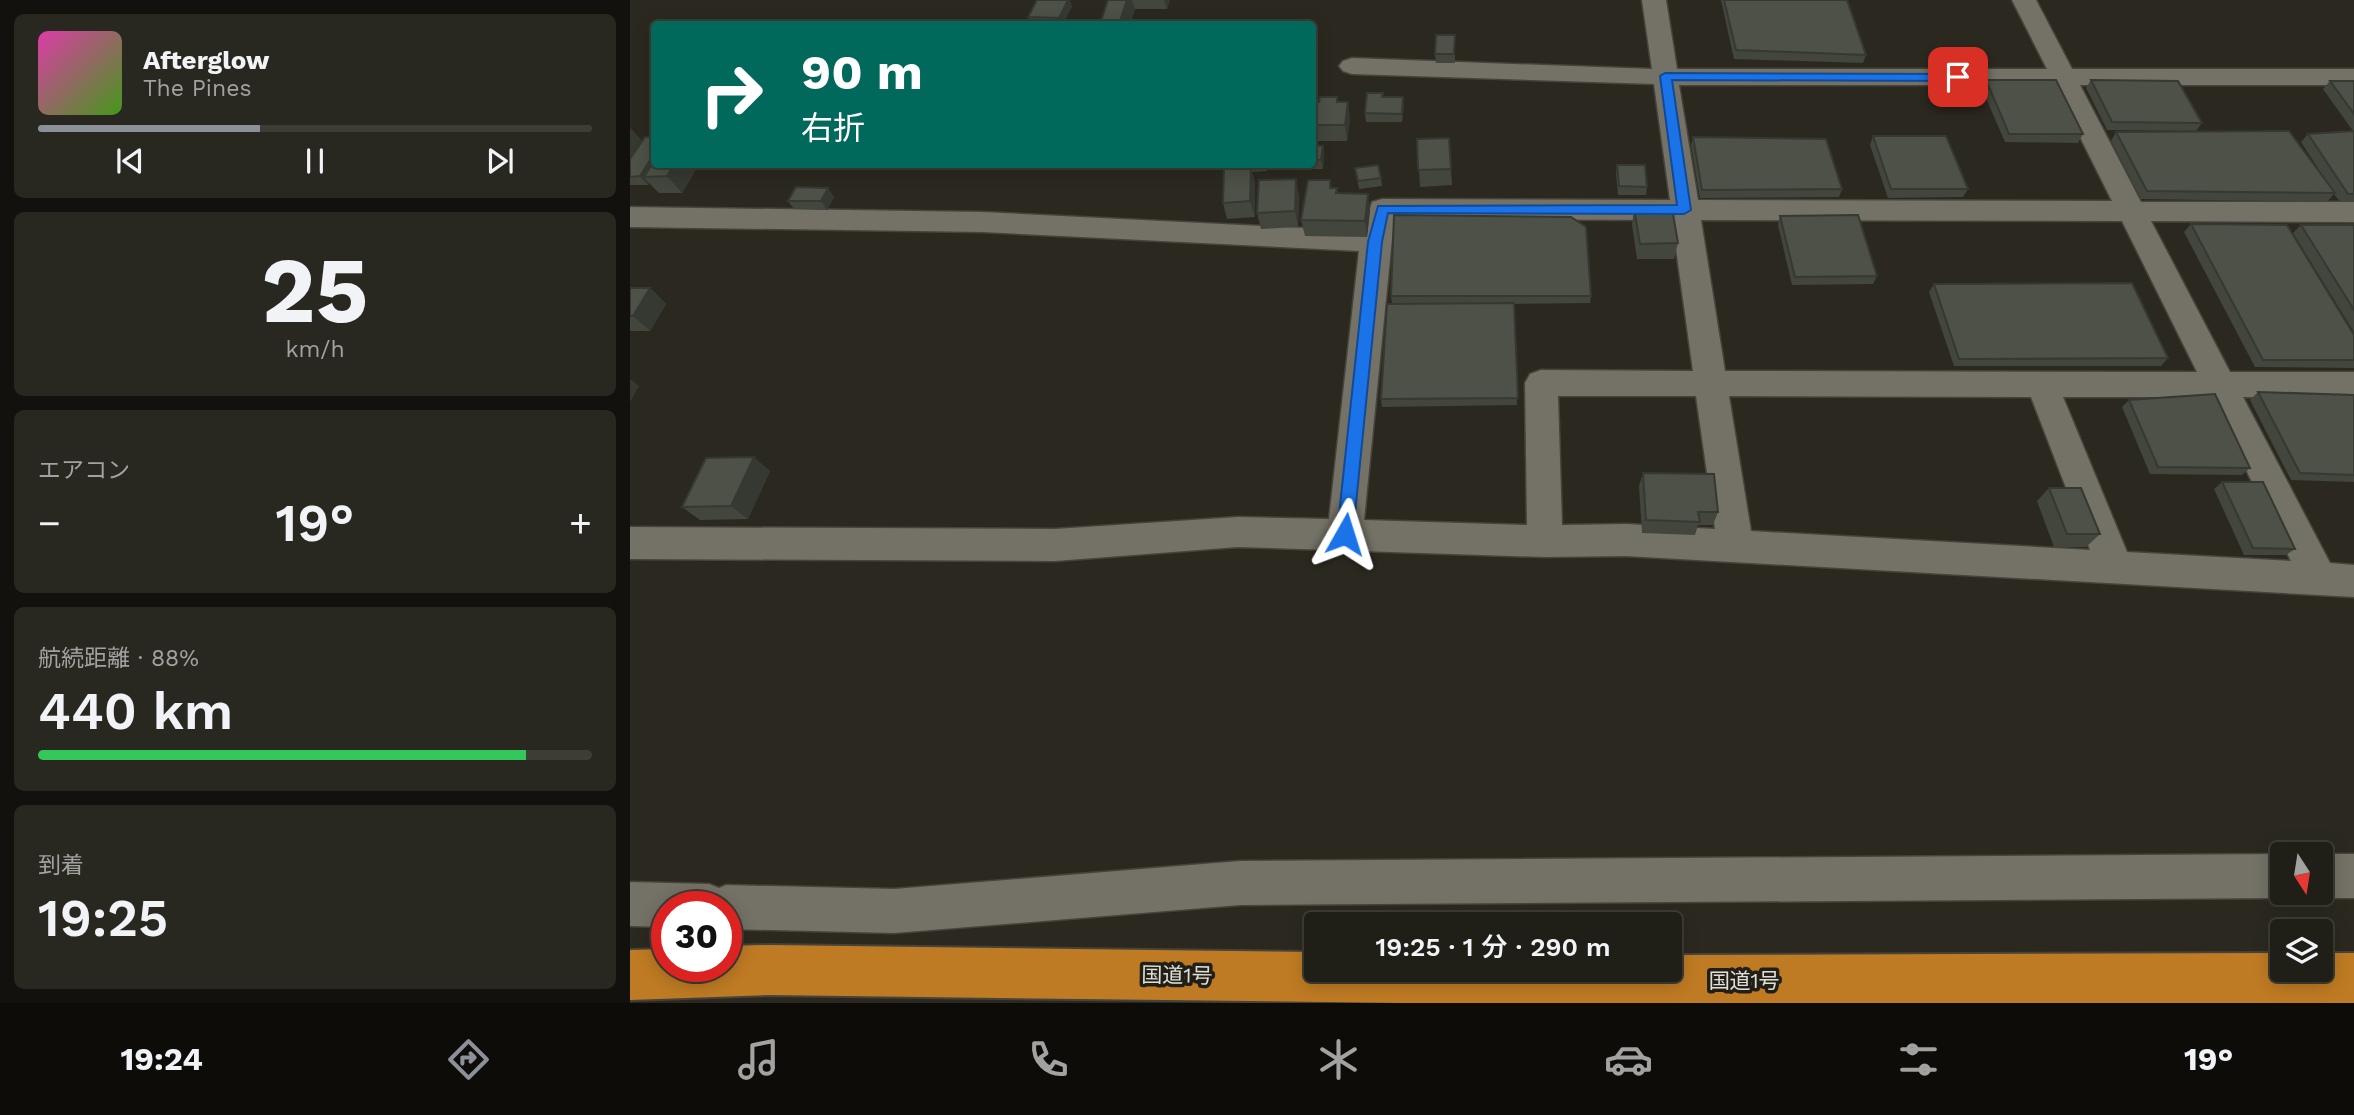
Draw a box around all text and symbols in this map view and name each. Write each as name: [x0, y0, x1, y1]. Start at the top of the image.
text: 90 m: [801, 43, 923, 101]
text: Afterglow: [143, 45, 269, 75]
pin: [1928, 47, 1988, 107]
icon: right: [686, 49, 777, 140]
icon: arrive: [1939, 58, 1977, 96]
text: The Pines: [143, 75, 252, 102]
text: 右折: [801, 109, 865, 147]
icon: previous: [111, 142, 149, 180]
icon: pause: [296, 142, 334, 180]
icon: next: [481, 142, 519, 180]
text: 25: [261, 237, 369, 344]
text: km/h: [285, 336, 345, 363]
text: エアコン: [38, 457, 130, 484]
text: 19°: [276, 493, 354, 554]
position arrow: [1308, 497, 1382, 571]
text: −: [38, 501, 61, 545]
text: +: [569, 501, 592, 545]
text: 航続距離 · 88%: [38, 645, 199, 672]
text: 440 km: [38, 681, 233, 742]
north arrow: [2270, 842, 2333, 905]
map controls: [2270, 842, 2333, 982]
text: 到着: [38, 852, 84, 879]
text: 19:25: [38, 888, 168, 949]
speed limit sign: 30: [651, 891, 742, 982]
button: layers: [2270, 919, 2333, 982]
text: 19:25 · 1 分 · 290 m: [1375, 932, 1611, 962]
street label: 国道1号: [1141, 962, 1213, 988]
street label: 国道1号: [1708, 968, 1780, 993]
icon: directions: [444, 1035, 493, 1084]
icon: music: [734, 1035, 783, 1084]
icon: phone: [1024, 1035, 1073, 1084]
icon: climate: [1314, 1035, 1363, 1084]
icon: car: [1604, 1035, 1653, 1084]
icon: filters: [1894, 1035, 1943, 1084]
text: 19:24: [121, 1040, 203, 1078]
text: 19°: [2184, 1040, 2233, 1078]

